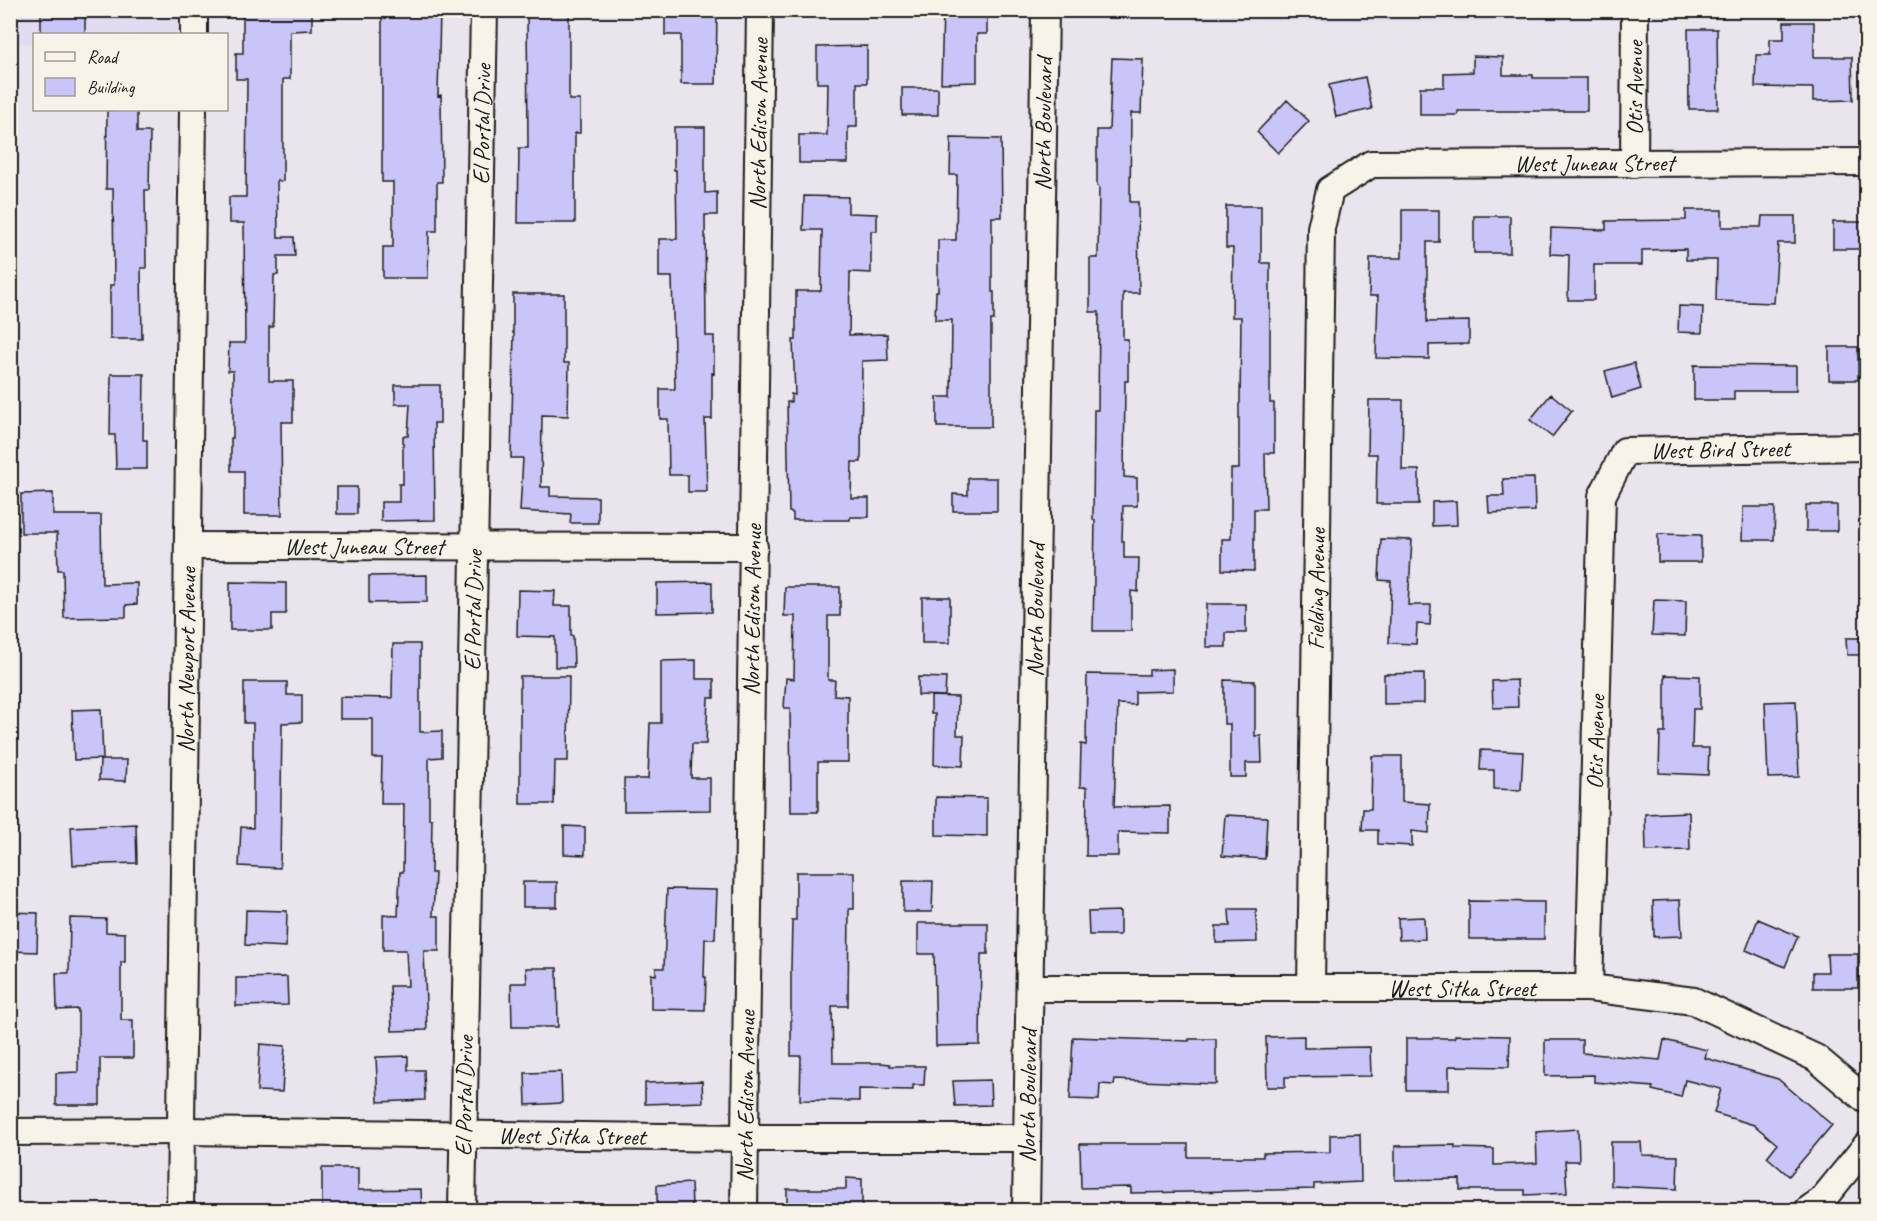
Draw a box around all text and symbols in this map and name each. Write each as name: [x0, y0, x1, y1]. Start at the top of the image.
legend: [33, 33, 228, 111]
street label: North Edison Avenue: [742, 36, 775, 210]
street label: Otis Avenue: [1619, 39, 1650, 135]
text: Road: [87, 46, 120, 68]
street label: North Boulevard: [1027, 54, 1059, 191]
street label: El Portal Drive: [466, 62, 498, 185]
text: Building: [87, 76, 136, 98]
street label: West Juneau Street: [1514, 148, 1677, 178]
street label: West Bird Street: [1650, 433, 1792, 466]
street label: North Edison Avenue: [736, 522, 768, 696]
street label: Fielding Avenue: [1300, 526, 1332, 650]
street label: West Juneau Street: [284, 531, 447, 561]
street label: North Boulevard: [1019, 540, 1052, 677]
street label: El Portal Drive: [457, 547, 489, 671]
street label: North Newport Avenue: [170, 565, 203, 753]
street label: Otis Avenue: [1579, 692, 1612, 790]
street label: West Sitka Street: [1388, 973, 1538, 1003]
street label: North Edison Avenue: [729, 1008, 762, 1182]
street label: North Boulevard: [1012, 1026, 1044, 1163]
street label: El Portal Drive: [448, 1033, 480, 1156]
street label: West Sitka Street: [498, 1120, 648, 1152]

